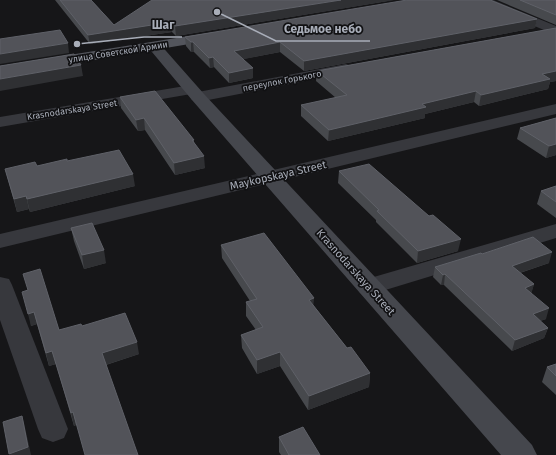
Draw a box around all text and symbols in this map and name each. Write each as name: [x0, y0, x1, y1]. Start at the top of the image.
callout: Шаг: [144, 13, 182, 37]
callout: Седьмое небо: [276, 17, 370, 41]
text: Шаг: [152, 18, 175, 32]
text: Седьмое небо: [284, 22, 362, 36]
street label: улица Советской Армии: [68, 39, 168, 65]
street label: переулок Горького: [242, 68, 322, 94]
street label: Krasnodarskaya Street: [26, 98, 118, 122]
street label: Maykopskaya Street: [229, 158, 328, 193]
street label: Krasnodarskaya Street: [314, 227, 398, 318]

